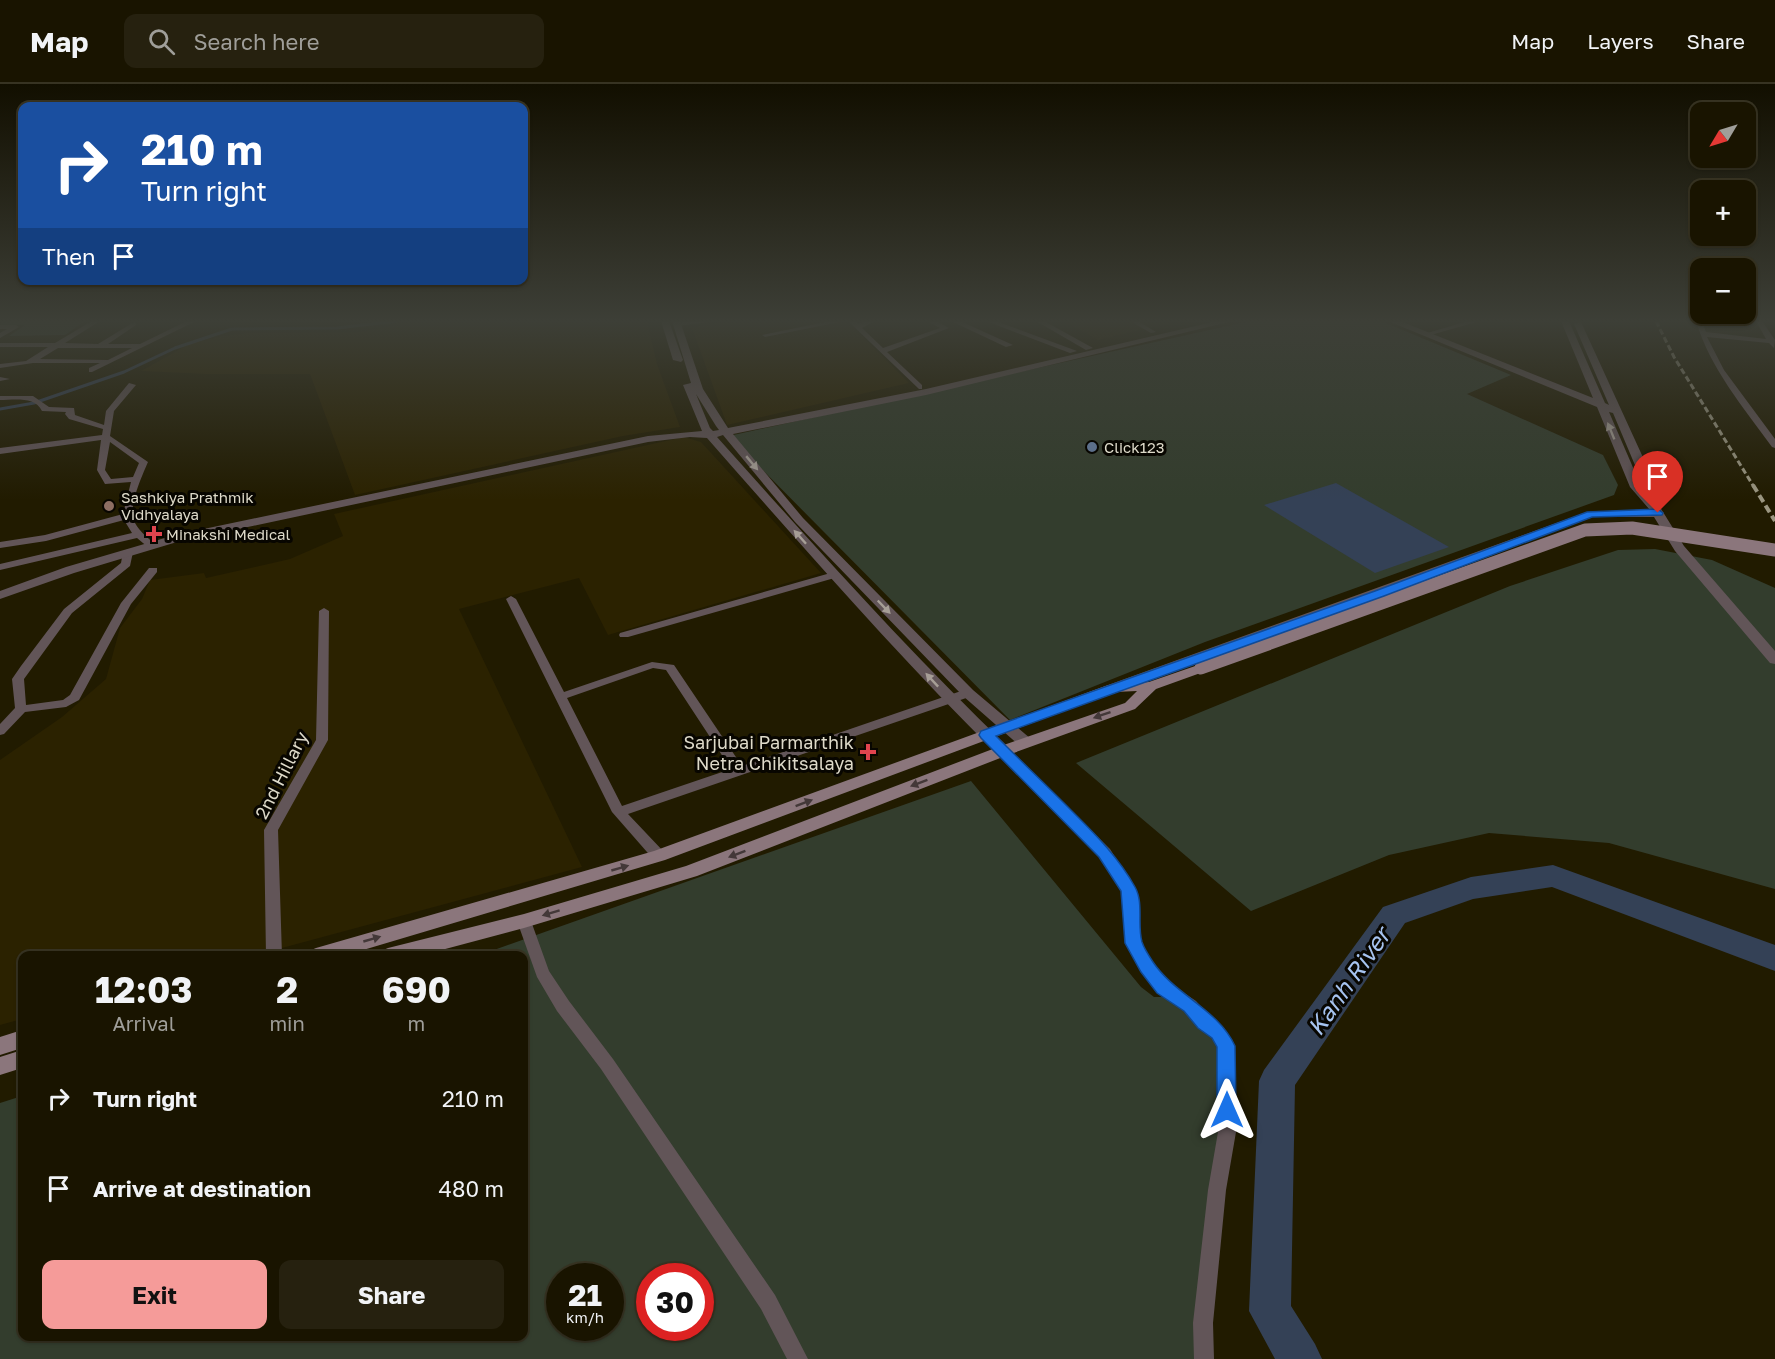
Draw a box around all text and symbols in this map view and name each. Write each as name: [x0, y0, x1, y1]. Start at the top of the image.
search box: [124, 14, 544, 68]
text: Map: [30, 25, 88, 58]
icon: search: [145, 25, 178, 58]
text: Search here: [193, 28, 319, 55]
text: Map: [1511, 28, 1554, 54]
text: Layers: [1587, 28, 1654, 54]
text: Share: [1687, 28, 1745, 54]
north arrow: [1690, 102, 1756, 168]
map controls: [1690, 102, 1756, 324]
text: 210 m: [141, 124, 263, 174]
icon: right: [42, 126, 120, 204]
text: Turn right: [141, 175, 267, 207]
button: +: [1690, 180, 1756, 246]
icon: arrive: [107, 240, 140, 273]
text: Then: [42, 243, 95, 270]
button: −: [1690, 258, 1756, 324]
one-way arrow: [1606, 421, 1616, 439]
place label: Click123: [1104, 438, 1164, 456]
marker: Click123: [1085, 440, 1099, 454]
pin: [1632, 451, 1683, 513]
one-way arrow: [746, 455, 759, 471]
icon: arrive: [1641, 460, 1674, 493]
place label: Sashkiya Prathmik Vidhyalaya: [121, 488, 254, 523]
marker: Sashkiya Prathmik Vidhyalaya: [102, 499, 116, 513]
place label: Minakshi Medical: [166, 525, 291, 543]
marker: Minakshi Medical: [147, 527, 161, 541]
one-way arrow: [794, 530, 807, 545]
one-way arrow: [877, 599, 891, 614]
one-way arrow: [926, 673, 939, 688]
one-way arrow: [1093, 711, 1111, 721]
street label: 2nd Hillary: [250, 728, 312, 822]
place label: Sarjubai Parmarthik Netra Chikitsalaya: [683, 731, 854, 774]
marker: Sarjubai Parmarthik Netra Chikitsalaya: [859, 743, 877, 761]
one-way arrow: [910, 779, 928, 788]
one-way arrow: [795, 798, 813, 808]
one-way arrow: [728, 849, 746, 859]
one-way arrow: [611, 863, 629, 872]
one-way arrow: [542, 909, 560, 918]
water label: Kanh River: [1300, 919, 1398, 1040]
one-way arrow: [363, 934, 381, 943]
text: 12:03: [95, 968, 192, 1011]
text: 2: [276, 968, 298, 1011]
text: 690: [382, 968, 451, 1011]
text: Arrival: [112, 1011, 175, 1035]
text: min: [269, 1011, 305, 1035]
text: m: [408, 1011, 425, 1035]
position arrow: [1195, 1078, 1259, 1142]
icon: right: [42, 1082, 75, 1115]
text: Turn right: [93, 1085, 197, 1112]
text: 210 m: [442, 1085, 504, 1112]
icon: arrive: [42, 1172, 75, 1205]
text: Arrive at destination: [93, 1175, 311, 1202]
text: 480 m: [439, 1175, 504, 1202]
button: Exit: [42, 1260, 267, 1329]
button: Share: [279, 1260, 504, 1329]
speed limit sign: 30: [636, 1263, 714, 1341]
text: 21: [568, 1277, 602, 1313]
text: km/h: [566, 1308, 604, 1326]

